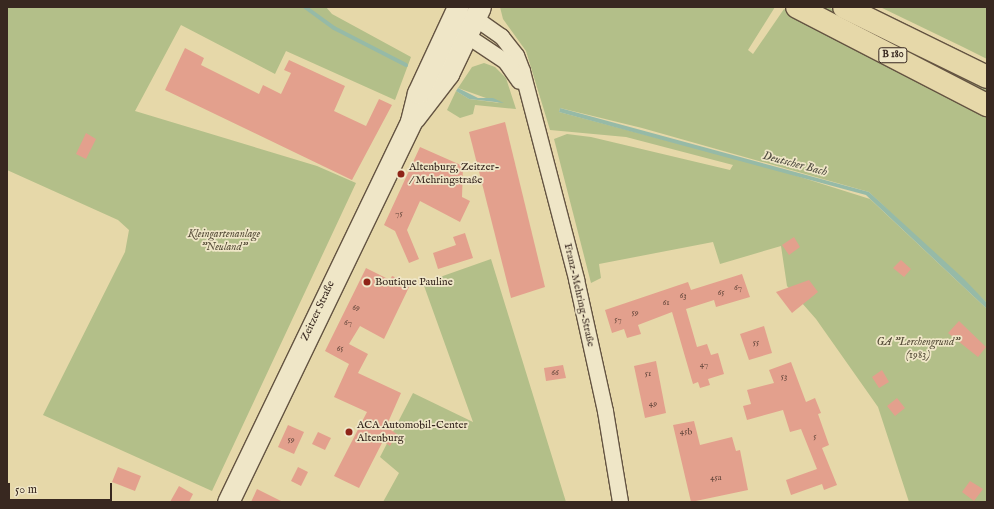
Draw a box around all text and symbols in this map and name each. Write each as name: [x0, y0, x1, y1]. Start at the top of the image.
road number: B 180: [878, 47, 908, 63]
water label: Deutscher Bach: [761, 149, 829, 179]
place label: Altenburg, Zeitzer- / Mehringstraße: [409, 161, 500, 187]
marker: Altenburg, Zeitzer- / Mehringstraße: [396, 169, 406, 179]
house number: 75: [395, 209, 403, 219]
park label: Kleingartenanlage "Neuland": [188, 228, 260, 254]
street label: Franz-Mehring-Straße: [561, 242, 597, 348]
place label: Boutique Pauline: [375, 275, 453, 289]
marker: Boutique Pauline: [362, 277, 372, 287]
street label: Zeitzer Straße: [298, 279, 338, 343]
house number: 67: [734, 283, 742, 293]
house number: 65: [717, 288, 725, 298]
house number: 63: [679, 291, 687, 301]
house number: 61: [662, 298, 670, 308]
house number: 69: [352, 303, 360, 313]
house number: 59: [631, 308, 639, 318]
house number: 57: [614, 315, 622, 325]
house number: 67: [344, 318, 352, 328]
park label: GA "Lerchengrund" (1983): [876, 336, 960, 362]
house number: 55: [753, 338, 759, 348]
house number: 65: [336, 344, 344, 354]
house number: 47: [700, 360, 708, 370]
house number: 66: [551, 368, 559, 378]
house number: 51: [645, 369, 651, 379]
house number: 53: [781, 372, 787, 382]
house number: 49: [649, 399, 657, 409]
place label: ACA Automobil-Center Altenburg: [357, 419, 468, 445]
marker: ACA Automobil-Center Altenburg: [344, 427, 354, 437]
house number: 45b: [680, 427, 692, 437]
house number: 5: [813, 432, 817, 442]
house number: 59: [287, 435, 295, 445]
house number: 45a: [710, 473, 722, 483]
scale bar: [10, 475, 114, 501]
text: 50 m: [15, 482, 37, 497]

